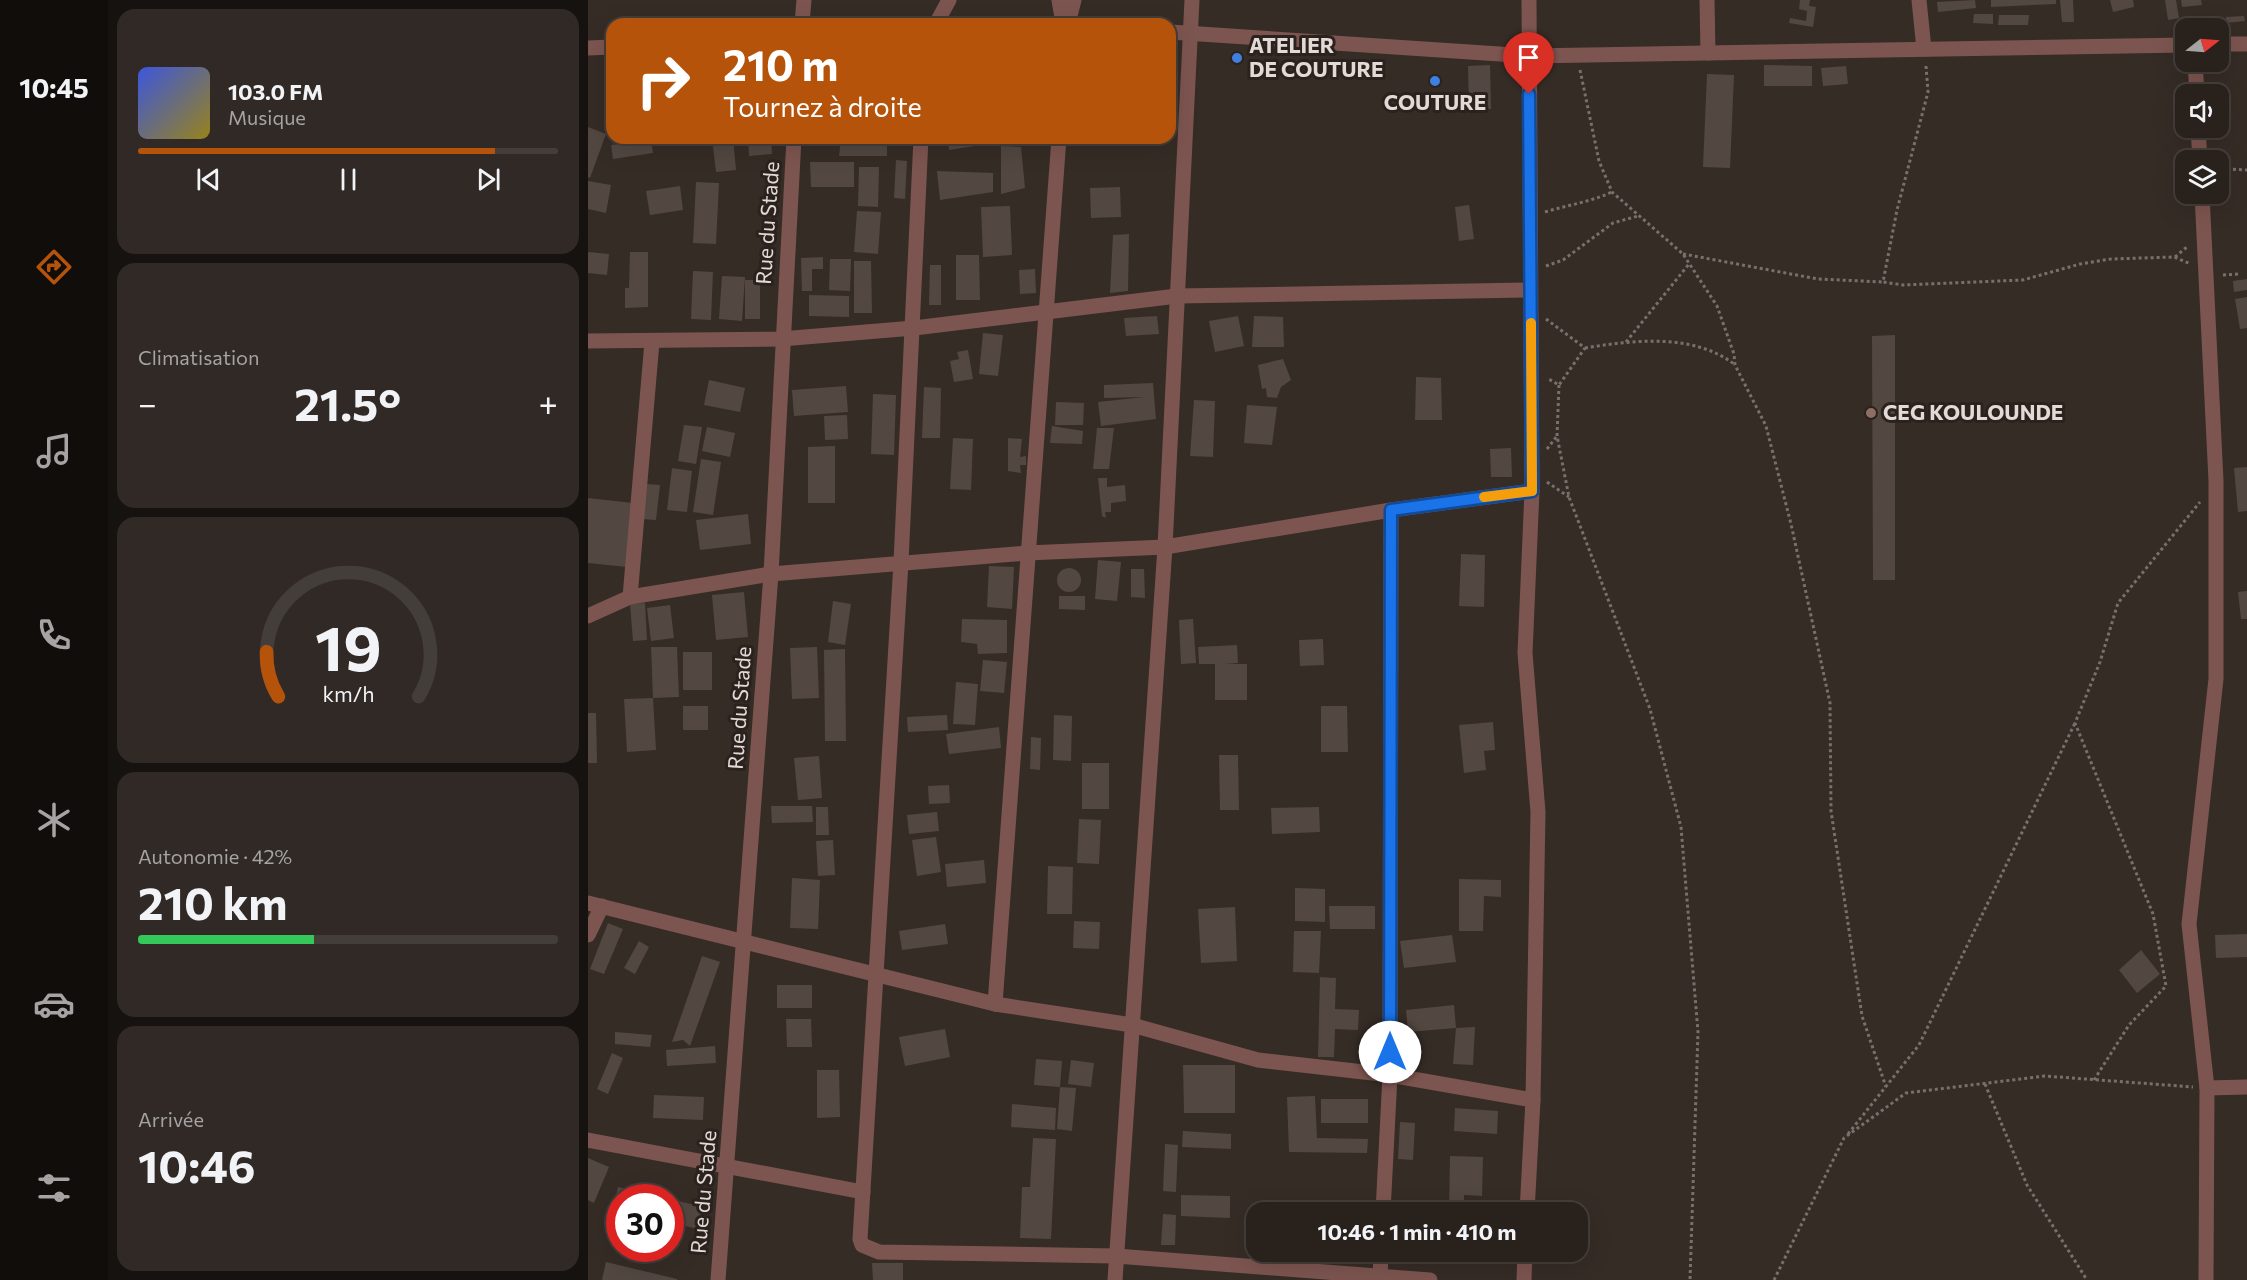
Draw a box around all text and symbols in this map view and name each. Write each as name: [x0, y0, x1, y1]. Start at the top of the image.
north arrow: [2175, 18, 2229, 72]
map controls: [2175, 18, 2229, 204]
place label: ATELIER DE COUTURE: [1249, 32, 1384, 81]
pin: [1503, 32, 1554, 94]
text: 210 m: [723, 38, 838, 90]
icon: arrive: [1512, 41, 1545, 74]
icon: right: [624, 42, 702, 120]
marker: ATELIER DE COUTURE: [1230, 51, 1244, 65]
text: 10:45: [19, 71, 89, 104]
marker: COUTURE: [1428, 74, 1442, 88]
text: 103.0 FM: [228, 78, 323, 105]
button: sound: [2175, 84, 2229, 138]
place label: COUTURE: [1384, 89, 1486, 114]
text: Tournez à droite: [723, 90, 922, 123]
text: Musique: [228, 105, 306, 129]
button: layers: [2175, 150, 2229, 204]
street label: Rue du Stade: [750, 160, 783, 285]
icon: previous: [192, 163, 225, 196]
icon: pause: [332, 163, 365, 196]
icon: next: [472, 163, 505, 196]
icon: directions: [33, 246, 75, 288]
text: Climatisation: [138, 345, 259, 369]
text: 21.5°: [294, 375, 401, 430]
text: −: [138, 382, 157, 423]
text: +: [539, 382, 558, 423]
place label: CEG KOULOUNDE: [1883, 399, 2063, 424]
marker: CEG KOULOUNDE: [1864, 406, 1878, 420]
icon: music: [33, 430, 75, 472]
text: 19: [315, 608, 381, 684]
icon: phone: [33, 614, 75, 656]
street label: Rue du Stade: [722, 645, 755, 770]
text: km/h: [322, 680, 374, 706]
icon: climate: [33, 799, 75, 841]
text: Autonomie · 42%: [138, 844, 292, 868]
text: 210 km: [138, 874, 288, 929]
icon: car: [33, 983, 75, 1025]
position arrow: [1358, 1020, 1422, 1084]
text: Arrivée: [138, 1107, 204, 1131]
street label: Rue du Stade: [685, 1129, 720, 1255]
text: 10:46: [138, 1137, 256, 1192]
icon: filters: [33, 1167, 75, 1209]
speed limit sign: 30: [606, 1184, 684, 1262]
text: 10:46 · 1 min · 410 m: [1318, 1218, 1516, 1245]

